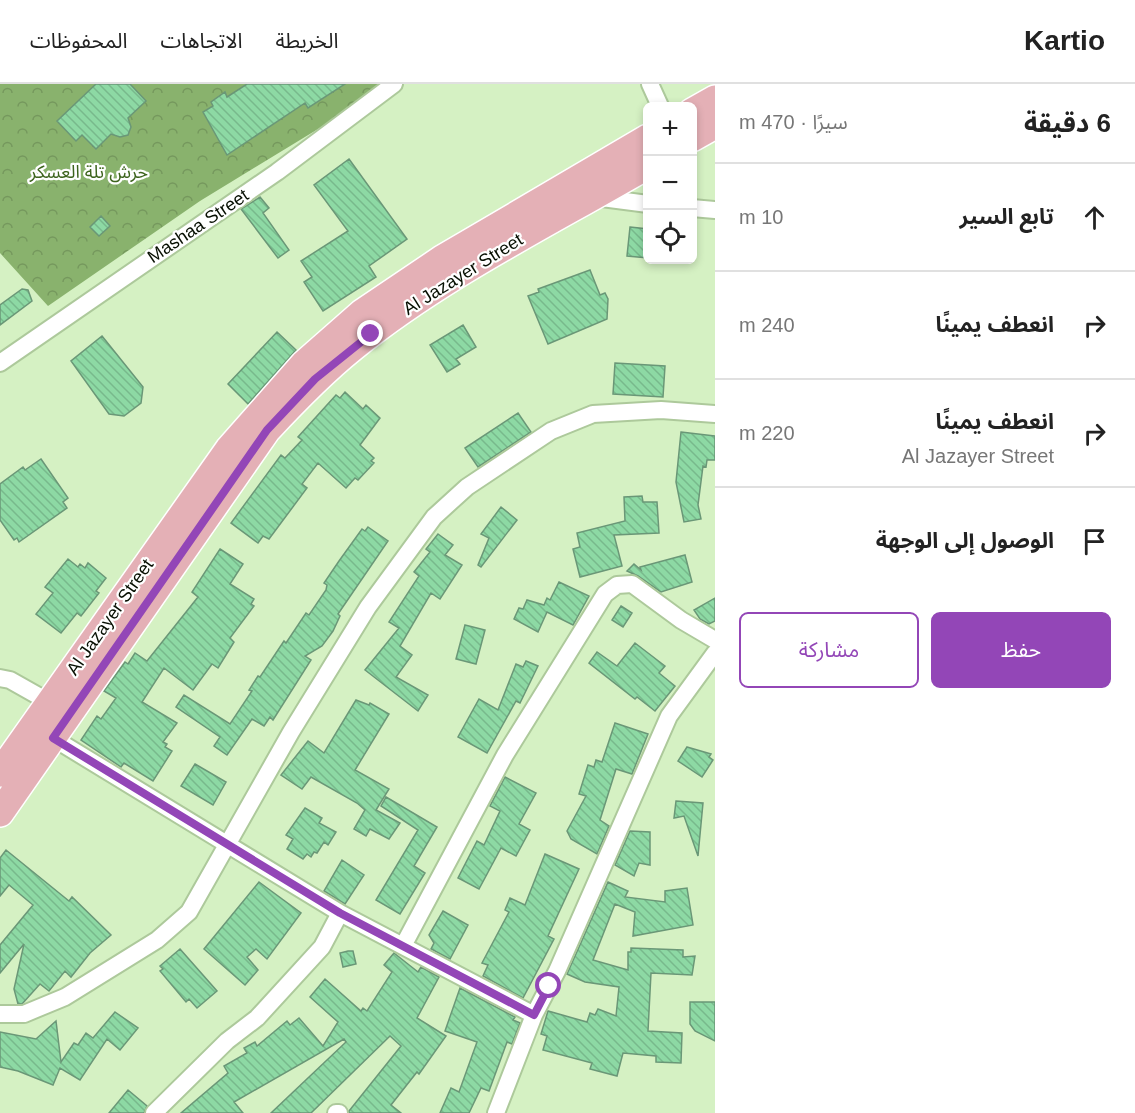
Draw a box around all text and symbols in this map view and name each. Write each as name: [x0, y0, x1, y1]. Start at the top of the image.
text: Kartio: [1024, 25, 1105, 56]
text: المحفوظات: [30, 29, 127, 52]
text: الاتجاهات: [160, 29, 242, 52]
text: الخريطة: [275, 29, 338, 52]
map controls: [643, 102, 697, 264]
button: +: [643, 102, 697, 156]
text: 6 دقيقة: [1024, 108, 1111, 138]
text: سيرًا · 470 m: [739, 111, 848, 133]
button: −: [643, 156, 697, 210]
park label: حرش تلة العسكر: [29, 162, 148, 183]
street label: Mashaa Street: [144, 185, 252, 267]
icon: ahead: [1078, 201, 1111, 234]
text: تابع السير: [960, 204, 1054, 229]
text: 10 m: [739, 206, 783, 228]
button: locate: [643, 210, 697, 264]
street label: Al Jazayer Street: [400, 229, 526, 319]
icon: right: [1078, 309, 1111, 342]
text: انعطف يمينًا: [935, 312, 1054, 337]
text: 240 m: [739, 314, 795, 336]
route end: [357, 320, 383, 346]
text: انعطف يمينًا: [935, 409, 1054, 434]
icon: right: [1078, 417, 1111, 450]
text: 220 m: [739, 422, 795, 444]
text: Al Jazayer Street: [902, 445, 1054, 467]
icon: arrive: [1078, 525, 1111, 558]
text: الوصول إلى الوجهة: [876, 528, 1054, 553]
street label: Al Jazayer Street: [63, 555, 157, 679]
button: مشاركة: [739, 612, 919, 688]
button: حفظ: [931, 612, 1111, 688]
route start: [535, 972, 561, 998]

